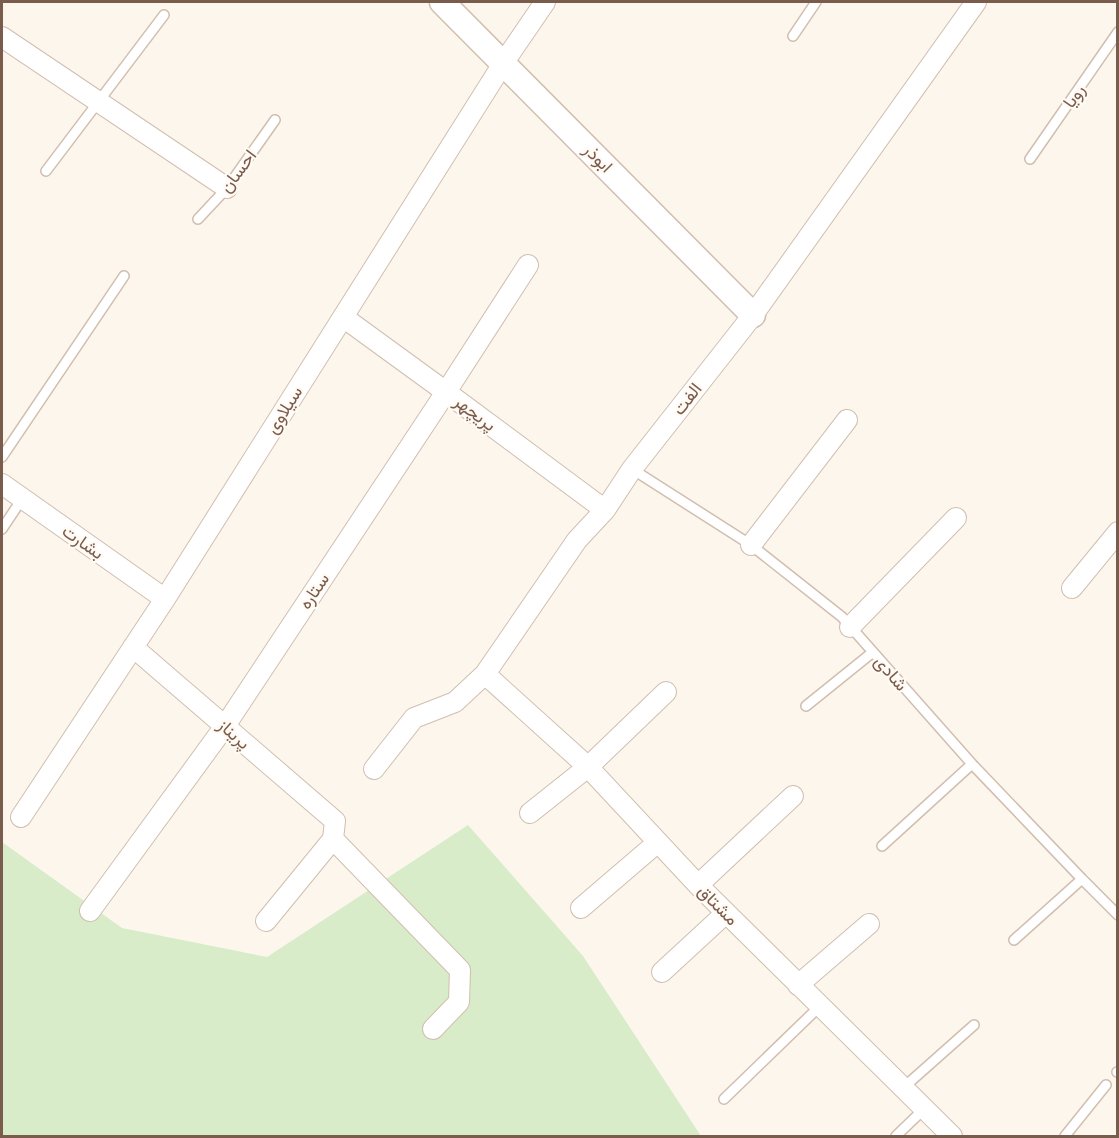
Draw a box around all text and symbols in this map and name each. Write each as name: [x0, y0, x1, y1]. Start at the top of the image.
street label: رویا: [1057, 79, 1091, 113]
street label: ابوذر: [577, 137, 618, 178]
street label: احسان: [214, 144, 262, 198]
street label: الفت: [667, 378, 707, 420]
street label: سیلاوی: [260, 381, 308, 439]
street label: پریچهر: [448, 389, 501, 437]
street label: بشارت: [57, 519, 109, 565]
street label: ستاره: [293, 568, 335, 614]
street label: شادی: [869, 650, 913, 696]
street label: پریناز: [212, 713, 255, 755]
street label: مشتاق: [692, 879, 744, 931]

